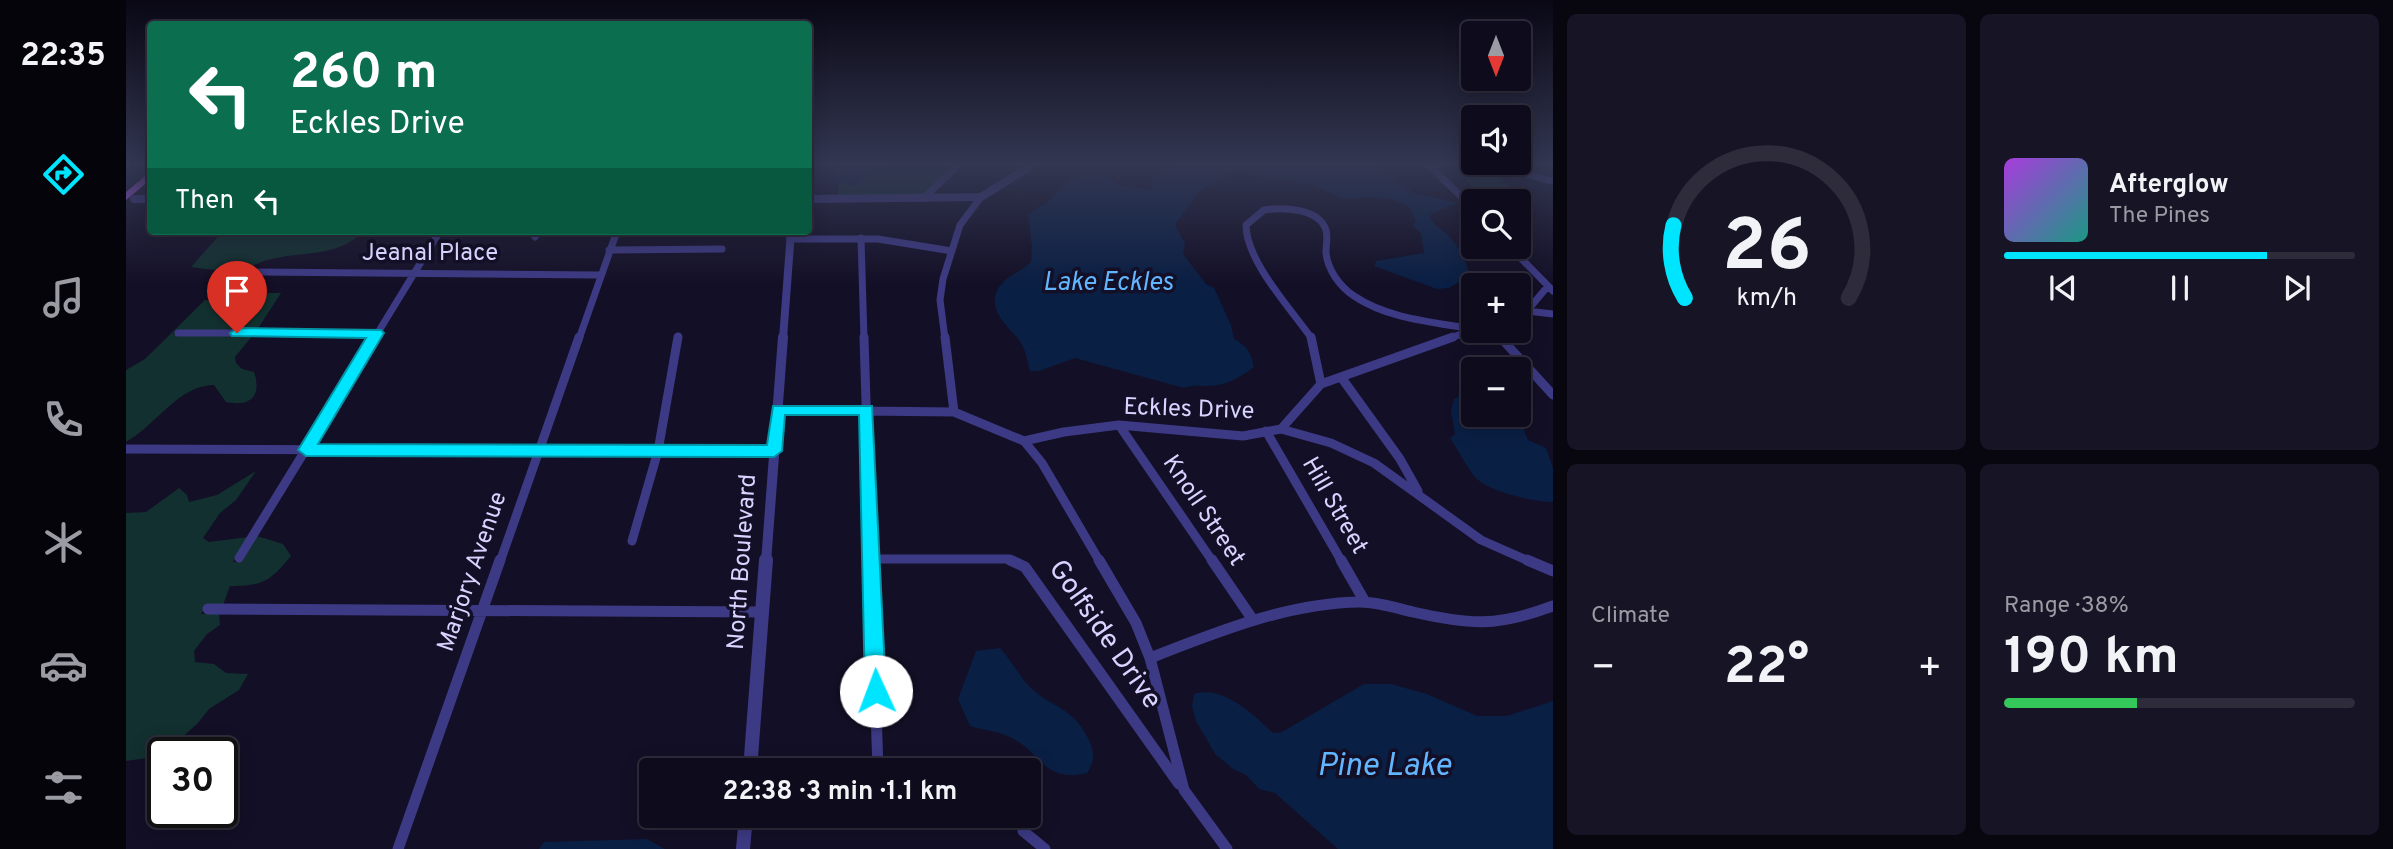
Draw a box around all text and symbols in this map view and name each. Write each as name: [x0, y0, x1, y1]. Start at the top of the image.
north arrow: [1461, 21, 1531, 91]
map controls: [1461, 21, 1531, 427]
text: 22:35: [20, 37, 106, 77]
text: 260 m: [290, 44, 437, 106]
icon: left: [175, 49, 266, 140]
text: Eckles Drive: [290, 105, 465, 145]
button: sound: [1461, 105, 1531, 175]
icon: directions: [39, 150, 88, 199]
text: Afterglow: [2109, 169, 2229, 202]
icon: left: [248, 182, 286, 220]
text: Then: [175, 185, 234, 218]
button: search: [1461, 189, 1531, 259]
text: The Pines: [2109, 202, 2210, 231]
text: 26: [1722, 205, 1811, 297]
street label: Jeanal Place: [362, 239, 498, 269]
pin: [207, 261, 267, 333]
water label: Lake Eckles: [1043, 267, 1175, 300]
icon: previous: [2044, 269, 2082, 307]
icon: pause: [2161, 269, 2199, 307]
icon: next: [2278, 269, 2316, 307]
icon: arrive: [218, 272, 256, 310]
icon: music: [39, 273, 88, 322]
button: +: [1461, 273, 1531, 343]
text: km/h: [1736, 283, 1797, 315]
button: −: [1461, 357, 1531, 427]
street label: Eckles Drive: [1123, 393, 1255, 427]
icon: phone: [39, 395, 88, 444]
street label: Knoll Street: [1155, 450, 1251, 572]
street label: Hill Street: [1294, 452, 1374, 560]
street label: North Boulevard: [722, 473, 764, 651]
street label: Marjory Avenue: [432, 488, 514, 656]
icon: climate: [39, 518, 88, 567]
street label: Golfside Drive: [1039, 553, 1169, 717]
text: Range · 38%: [2004, 592, 2129, 621]
text: Climate: [1591, 602, 1670, 631]
text: 190 km: [2004, 626, 2179, 692]
text: 22°: [1724, 636, 1809, 702]
icon: car: [39, 641, 88, 690]
text: −: [1591, 645, 1616, 694]
text: +: [1917, 645, 1942, 694]
position arrow: [839, 654, 913, 728]
speed limit sign: 30: [147, 737, 238, 828]
water label: Pine Lake: [1317, 747, 1451, 787]
icon: filters: [39, 763, 88, 812]
text: 22:38 · 3 min · 1.1 km: [723, 776, 957, 809]

